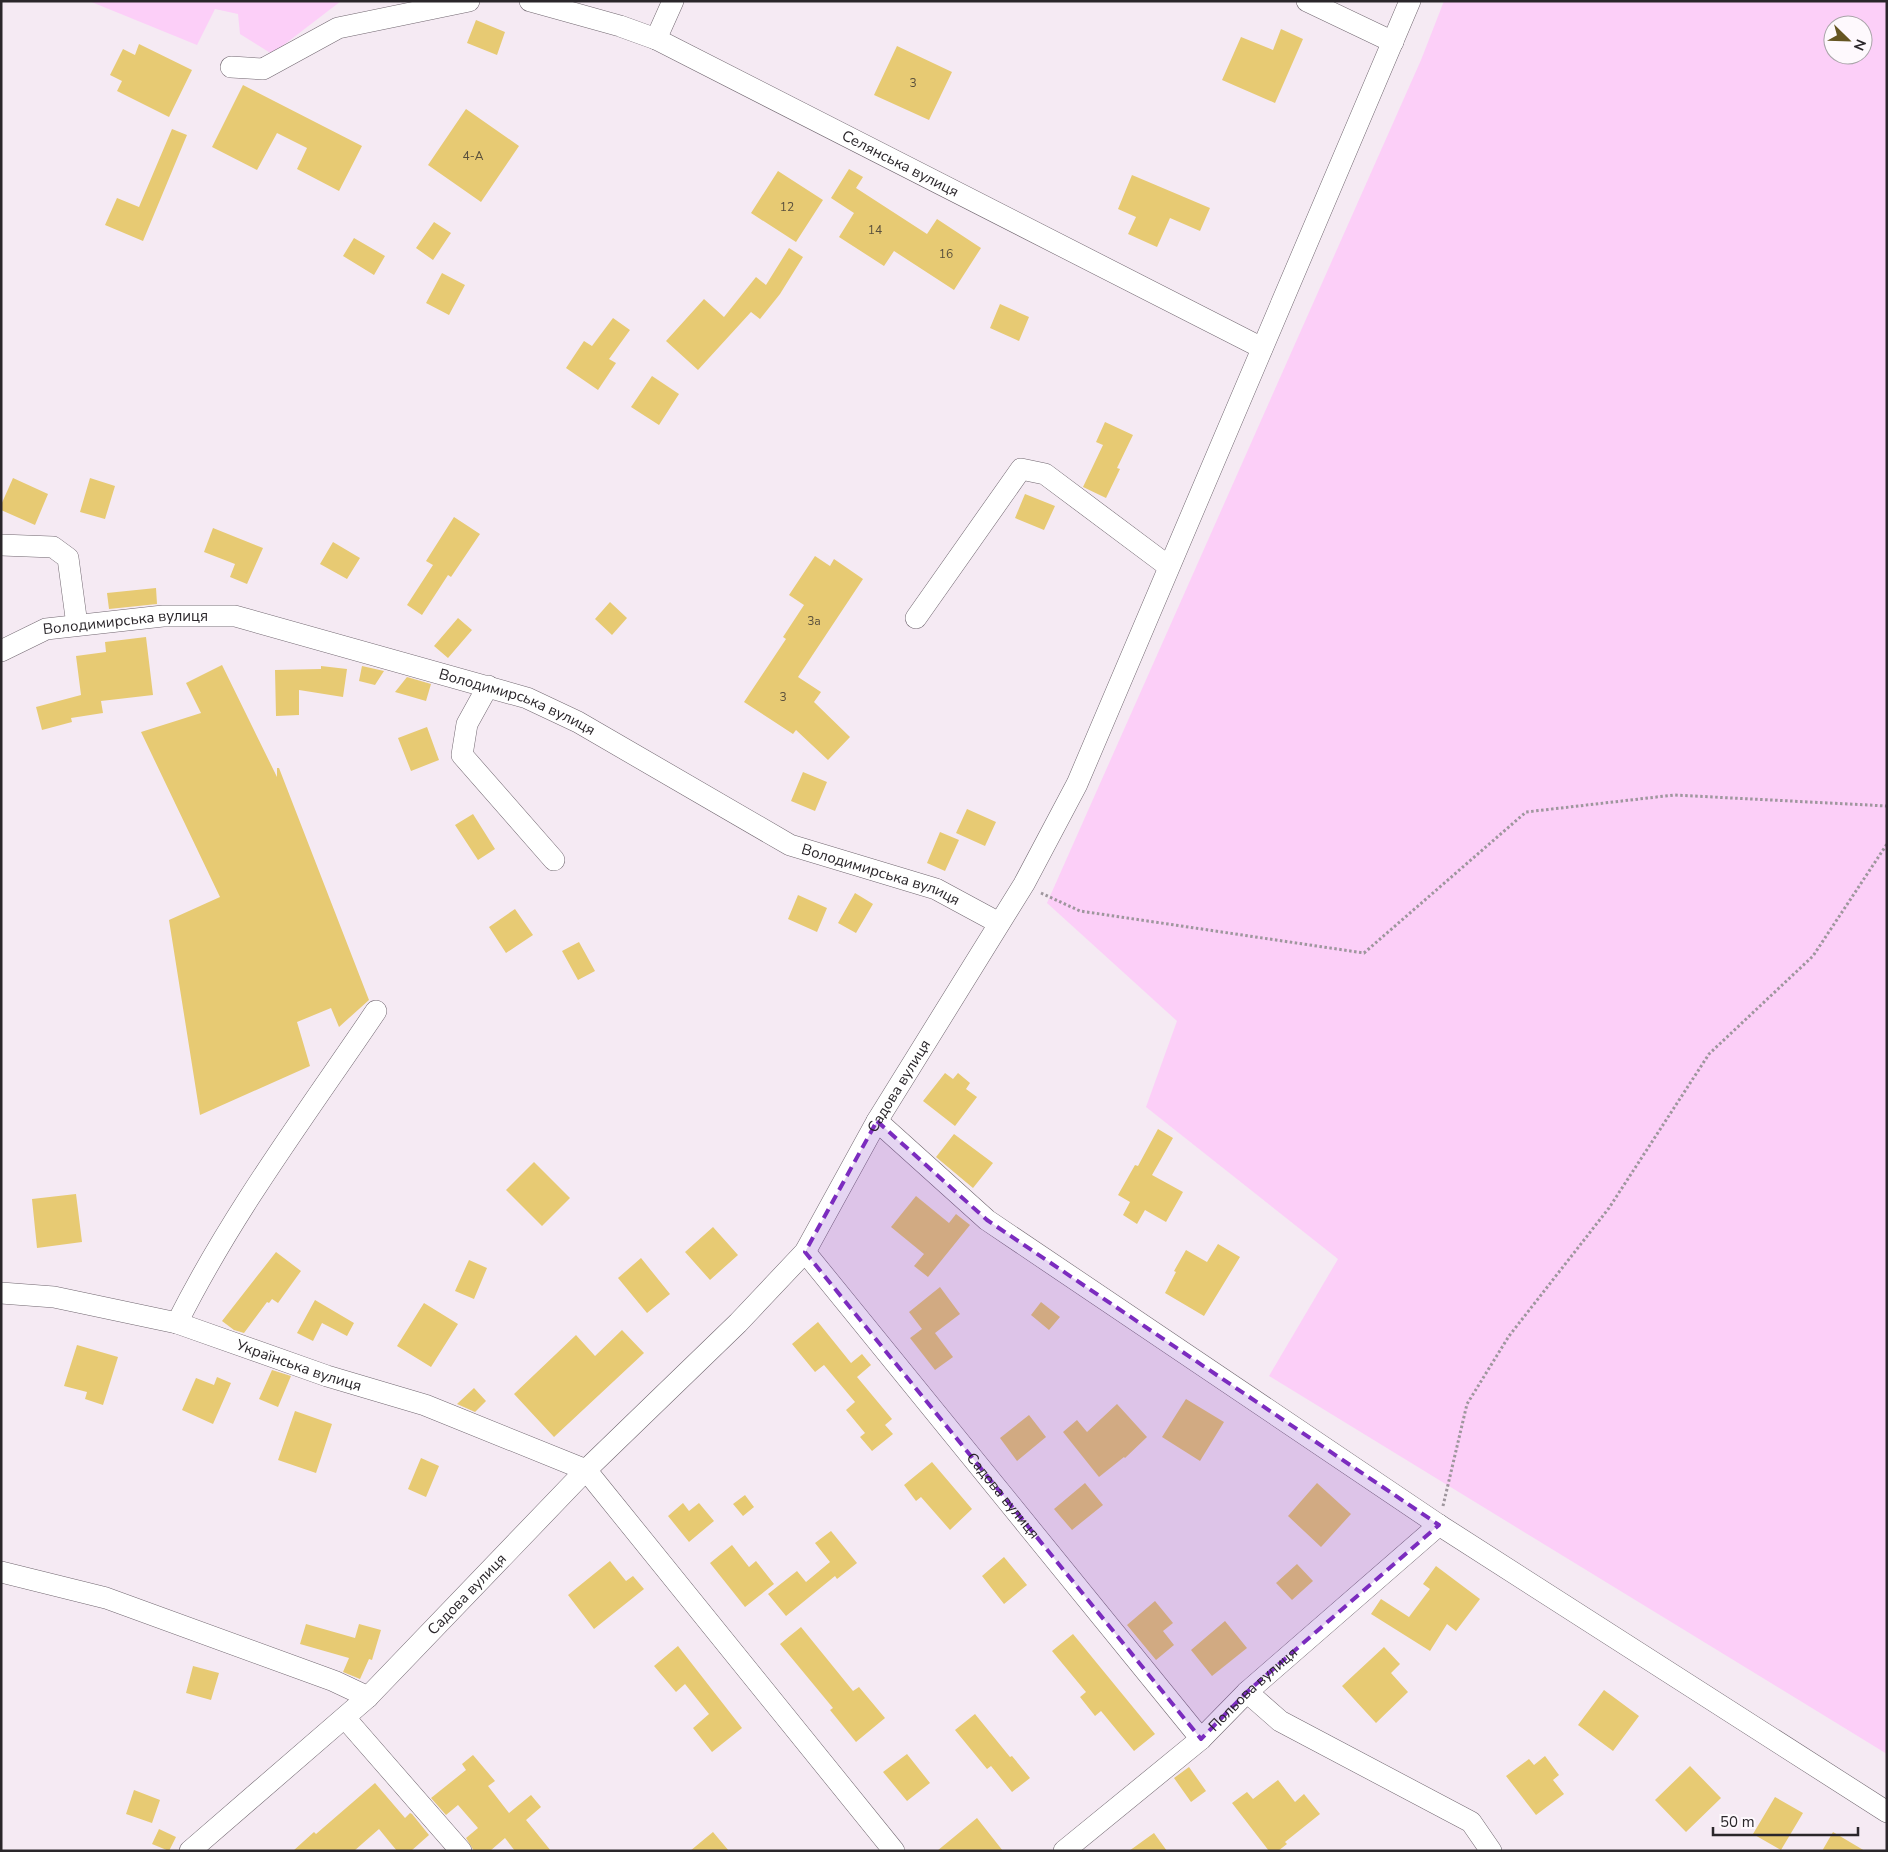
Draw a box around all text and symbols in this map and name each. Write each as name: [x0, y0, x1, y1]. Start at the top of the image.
north arrow: [1823, 15, 1873, 65]
text: N: [1849, 36, 1870, 53]
house number: 3: [909, 75, 917, 91]
street label: Селянська вулиця: [838, 125, 962, 202]
house number: 4-А: [463, 148, 484, 164]
house number: 12: [780, 199, 794, 215]
house number: 14: [868, 222, 882, 238]
house number: 16: [939, 246, 953, 262]
street label: Володимирська вулиця: [42, 606, 208, 639]
house number: 3а: [807, 613, 821, 629]
street label: Володимирська вулиця: [437, 664, 599, 740]
house number: 3: [779, 689, 787, 705]
street label: Володимирська вулиця: [799, 839, 964, 910]
street label: Садова вулиця: [863, 1036, 935, 1136]
street label: Українська вулиця: [233, 1334, 364, 1396]
street label: Садова вулиця: [962, 1448, 1044, 1543]
street label: Садова вулиця: [423, 1549, 511, 1639]
street label: Польова вулиця: [1204, 1643, 1302, 1736]
scale bar: [1713, 1804, 1858, 1836]
text: 50 m: [1720, 1812, 1755, 1832]

